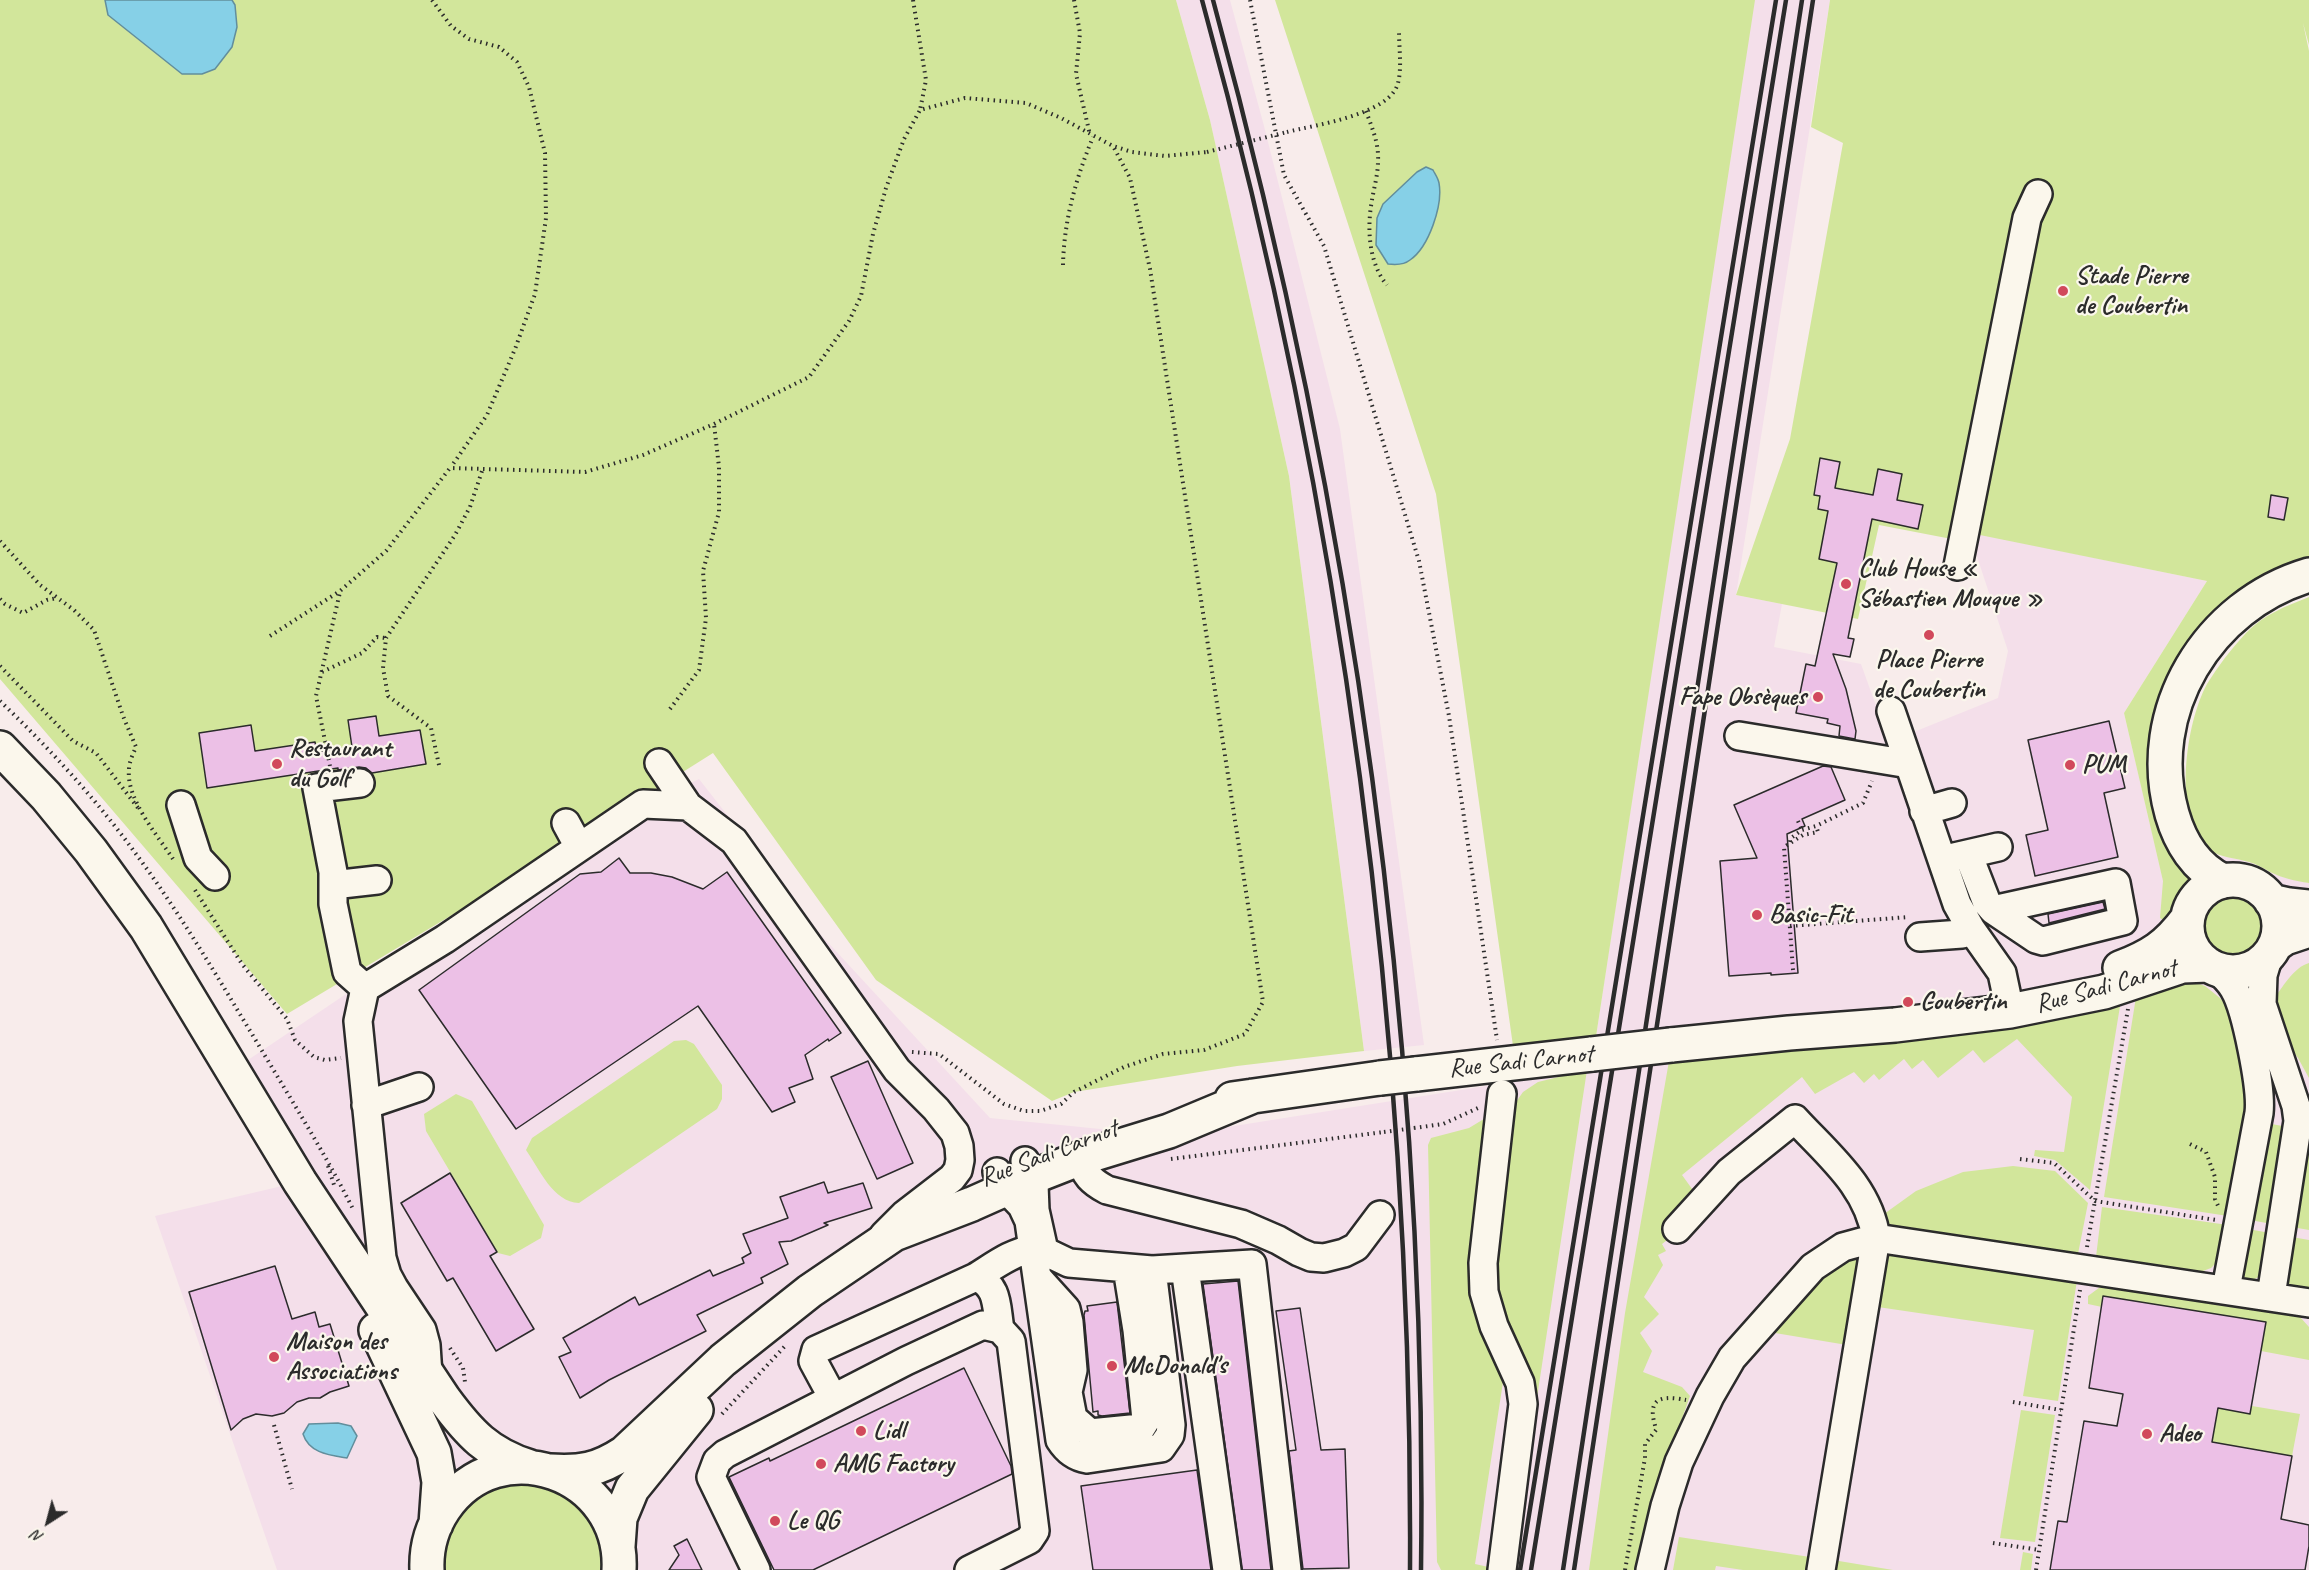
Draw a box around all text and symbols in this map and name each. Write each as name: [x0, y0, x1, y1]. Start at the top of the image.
place label: Stade Pierre de Coubertin: [2075, 260, 2188, 322]
marker: Stade Pierre de Coubertin: [2056, 284, 2070, 298]
place label: Club House « Sébastien Mouque »: [1858, 553, 2043, 614]
marker: Club House « Sébastien Mouque »: [1839, 577, 1853, 591]
marker: Place Pierre de Coubertin: [1922, 628, 1936, 642]
place label: Place Pierre de Coubertin: [1873, 644, 1985, 706]
place label: Fape Obsèques: [1679, 681, 1806, 713]
marker: Fape Obsèques: [1811, 690, 1825, 704]
place label: Restaurant du Golf: [289, 733, 391, 794]
place label: PUM: [2082, 749, 2126, 781]
marker: Restaurant du Golf: [270, 757, 284, 771]
marker: PUM: [2063, 758, 2077, 772]
place label: Basic-Fit: [1769, 899, 1852, 931]
marker: Basic-Fit: [1750, 908, 1764, 922]
street label: Rue Sadi Carnot: [2032, 953, 2180, 1021]
place label: Coubertin: [1920, 986, 2007, 1018]
marker: Coubertin: [1901, 995, 1915, 1009]
street label: Rue Sadi Carnot: [1447, 1039, 1595, 1085]
street label: Rue Sadi Carnot: [976, 1113, 1122, 1195]
place label: Maison des Associations: [286, 1326, 397, 1388]
marker: Maison des Associations: [267, 1350, 281, 1364]
place label: McDonald's: [1124, 1350, 1227, 1382]
marker: McDonald's: [1105, 1359, 1119, 1373]
place label: Lidl: [873, 1415, 905, 1447]
place label: Adeo: [2159, 1418, 2201, 1450]
marker: Lidl: [854, 1424, 868, 1438]
marker: Adeo: [2140, 1427, 2154, 1441]
place label: AMG Factory: [833, 1448, 954, 1480]
marker: AMG Factory: [814, 1457, 828, 1471]
north arrow: [18, 1492, 78, 1552]
place label: Le QG: [787, 1505, 839, 1537]
marker: Le QG: [768, 1514, 782, 1528]
text: N: [28, 1526, 47, 1548]

